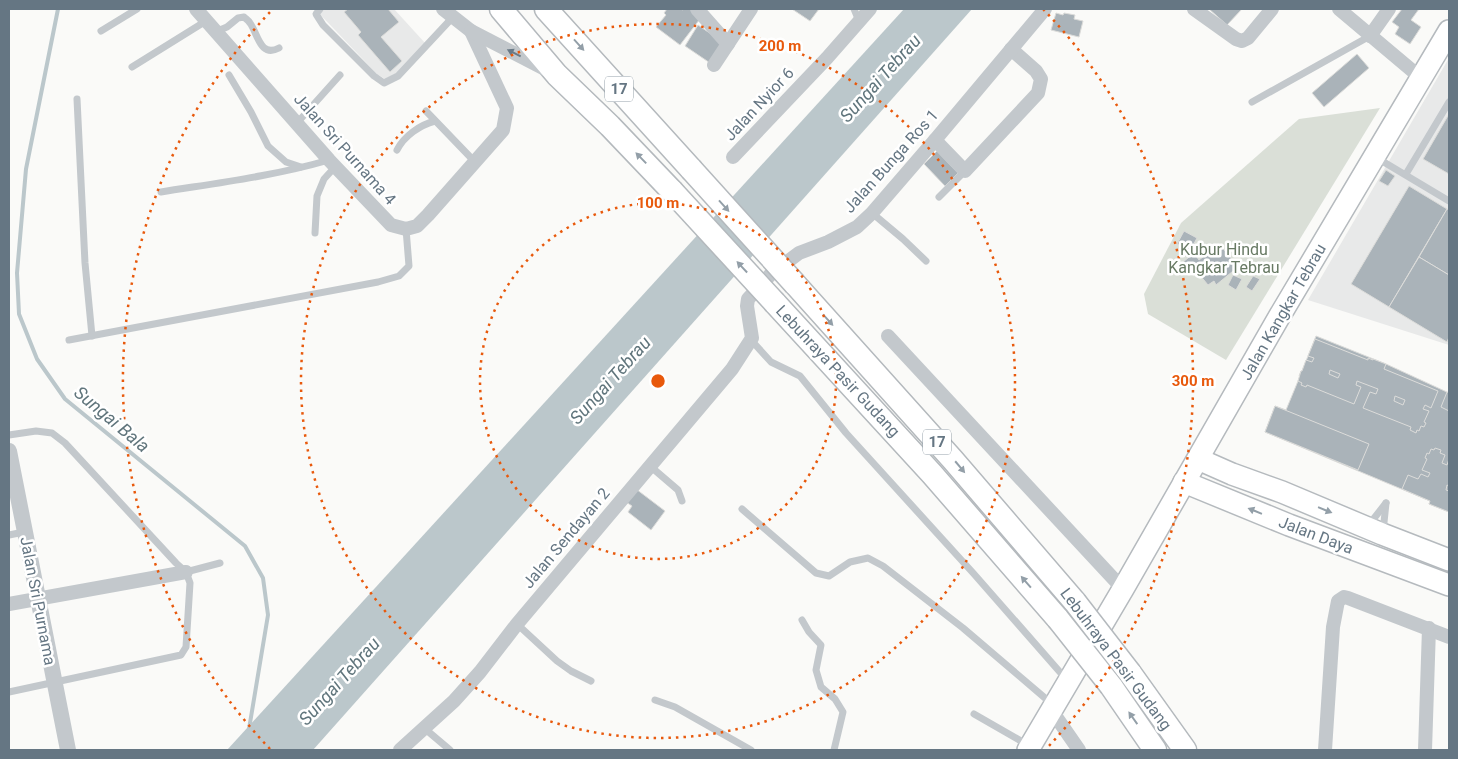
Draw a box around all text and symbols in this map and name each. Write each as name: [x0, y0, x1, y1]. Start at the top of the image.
water label: Sungai Tebrau: [835, 30, 925, 126]
text: 200 m: [759, 37, 801, 55]
one-way arrow: [573, 38, 585, 50]
one-way arrow: [507, 49, 521, 57]
street label: Jalan Nyior 6: [720, 63, 798, 145]
road number: 17: [605, 76, 633, 102]
street label: Jalan Sri Purnama 4: [290, 89, 400, 209]
street label: Jalan Bunga Ros 1: [840, 105, 942, 217]
one-way arrow: [635, 153, 647, 165]
text: 100 m: [637, 194, 679, 212]
one-way arrow: [718, 199, 730, 211]
park label: Kubur Hindu Kangkar Tebrau: [1168, 240, 1280, 277]
street label: Jalan Kangkar Tebrau: [1236, 240, 1330, 384]
one-way arrow: [737, 261, 748, 274]
street label: Lebuhraya Pasir Gudang: [772, 301, 904, 441]
one-way arrow: [822, 314, 833, 327]
water label: Sungai Tebrau: [565, 332, 655, 428]
centre of rings: [649, 372, 667, 390]
text: 300 m: [1172, 372, 1214, 390]
water label: Sungai Bala: [70, 381, 154, 457]
road number: 17: [923, 430, 951, 454]
one-way arrow: [954, 461, 965, 474]
street label: Jalan Sendayan 2: [518, 484, 614, 592]
one-way arrow: [1318, 506, 1333, 514]
one-way arrow: [1247, 507, 1262, 514]
street label: Jalan Daya: [1276, 512, 1356, 558]
street label: Jalan Sri Purnama: [16, 535, 60, 667]
one-way arrow: [1021, 576, 1032, 589]
street label: Lebuhraya Pasir Gudang: [1056, 584, 1176, 734]
water label: Sungai Tebrau: [294, 633, 384, 729]
one-way arrow: [1128, 712, 1138, 725]

